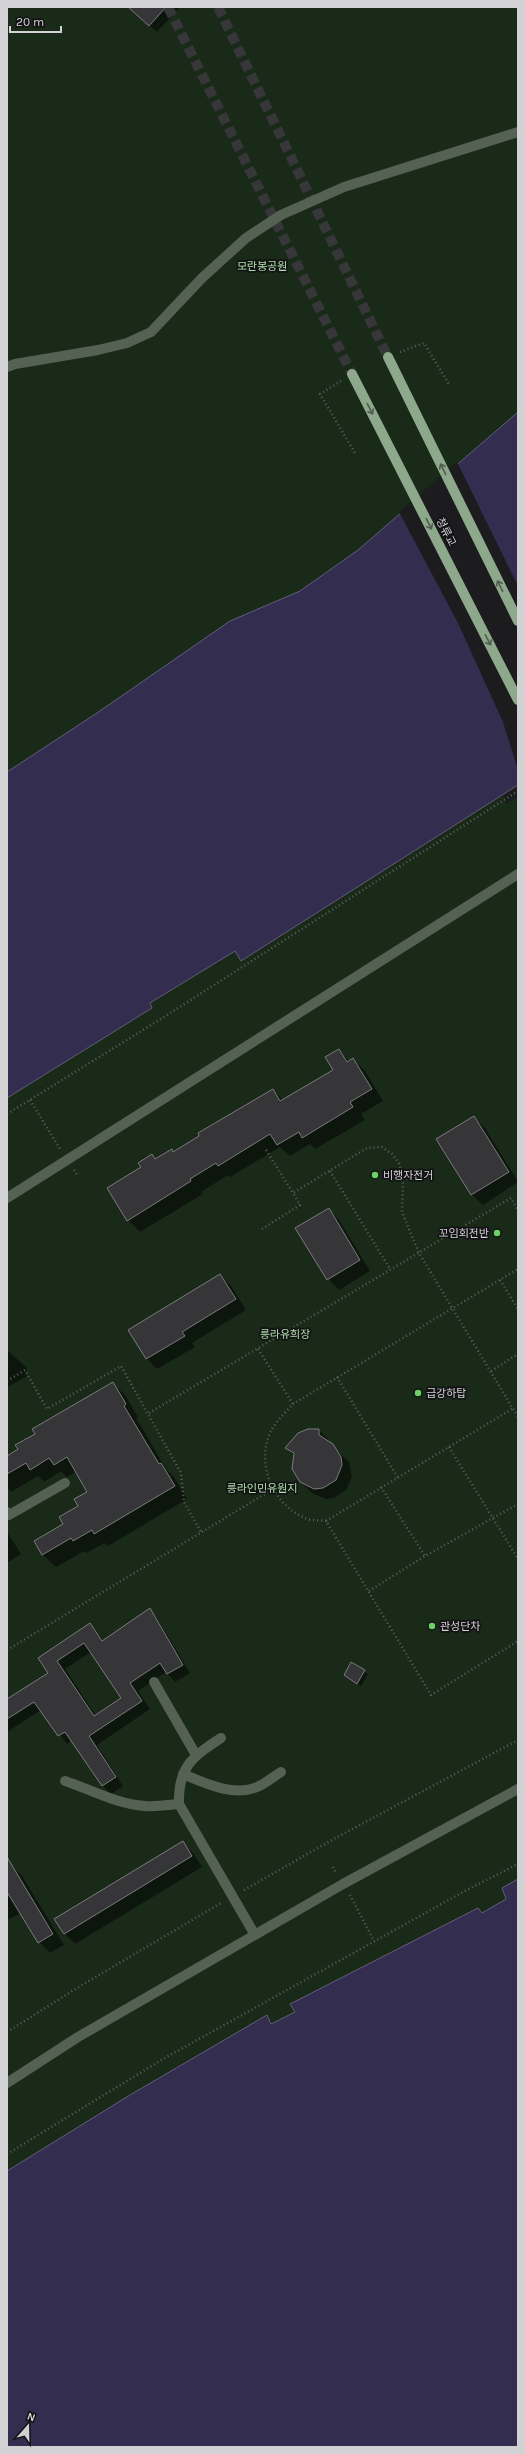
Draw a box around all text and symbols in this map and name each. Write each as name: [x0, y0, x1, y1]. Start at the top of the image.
scale bar: [10, 8, 61, 34]
text: 20 m: [16, 15, 44, 29]
park label: 모란봉공원: [237, 260, 287, 273]
one-way arrow: [366, 402, 374, 414]
one-way arrow: [439, 464, 446, 476]
street label: 청류교: [433, 516, 459, 548]
one-way arrow: [426, 518, 433, 530]
one-way arrow: [496, 580, 503, 592]
one-way arrow: [484, 634, 492, 646]
place label: 비행자전거: [383, 1169, 434, 1182]
marker: 비행자전거: [370, 1170, 380, 1180]
place label: 꼬임회전반: [438, 1227, 489, 1240]
marker: 꼬임회전반: [492, 1228, 502, 1238]
park label: 릉라유희장: [260, 1328, 310, 1341]
place label: 급강하탑: [426, 1387, 466, 1400]
marker: 급강하탑: [413, 1388, 423, 1398]
park label: 릉라인민유원지: [227, 1482, 297, 1495]
place label: 관성단차: [440, 1620, 480, 1633]
marker: 관성단차: [427, 1621, 437, 1631]
north arrow: [8, 2406, 48, 2446]
text: N: [25, 2410, 37, 2425]

